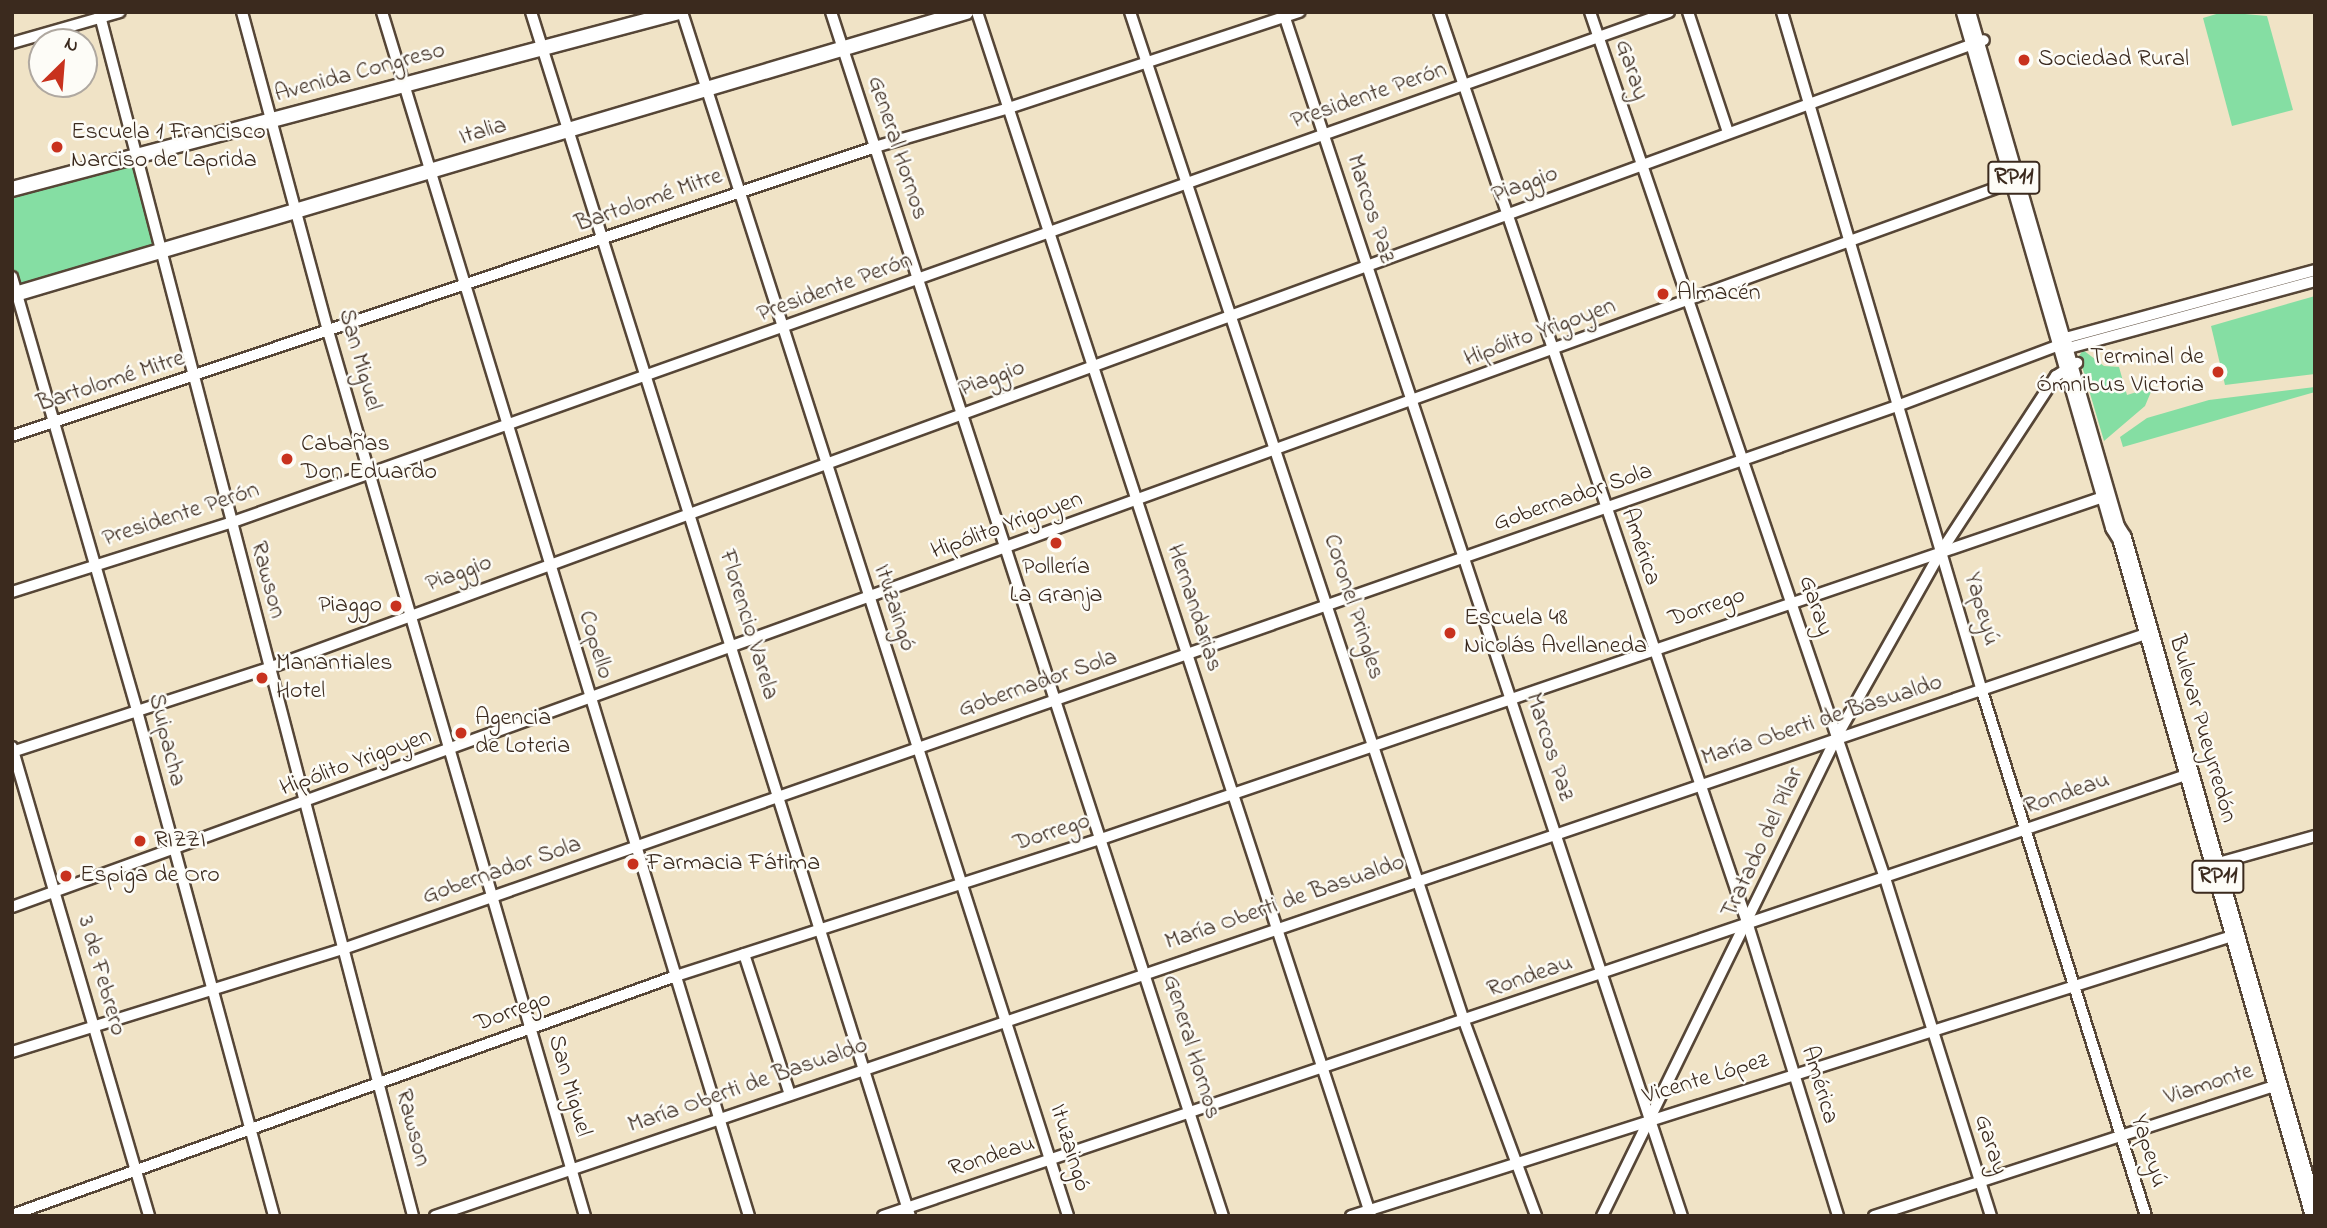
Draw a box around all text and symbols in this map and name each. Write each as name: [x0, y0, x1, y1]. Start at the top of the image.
north arrow: [28, 28, 98, 98]
text: N: [60, 30, 83, 60]
street label: Avenida Congreso: [272, 36, 448, 110]
street label: Garay: [1608, 36, 1654, 104]
place label: Sociedad Rural: [2038, 46, 2189, 74]
marker: Sociedad Rural: [2016, 52, 2032, 68]
street label: Presidente Perón: [1287, 56, 1451, 136]
street label: General Hornos: [860, 73, 934, 223]
street label: Italia: [456, 112, 510, 152]
place label: Escuela 1 Francisco Narciso de Laprida: [71, 119, 266, 175]
marker: Escuela 1 Francisco Narciso de Laprida: [49, 139, 65, 155]
street label: Marcos Paz: [1339, 151, 1401, 267]
road number: RP11: [1986, 158, 2042, 197]
street label: Piaggio: [1488, 160, 1562, 210]
street label: Bartolomé Mitre: [572, 162, 726, 240]
street label: Presidente Perón: [753, 247, 917, 329]
place label: Almacén: [1677, 280, 1761, 308]
marker: Almacén: [1655, 286, 1671, 302]
street label: Hipólito Yrigoyen: [1460, 292, 1620, 374]
street label: San Miguel: [331, 306, 387, 414]
place label: Terminal de Ómnibus Victoria: [2036, 344, 2204, 400]
street label: Bartolomé Mitre: [34, 345, 188, 419]
street label: Piaggio: [955, 354, 1029, 404]
marker: Terminal de Ómnibus Victoria: [2210, 364, 2226, 380]
place label: Cabañas Don Eduardo: [301, 431, 437, 487]
marker: Cabañas Don Eduardo: [279, 451, 295, 467]
street label: Gobernador Sola: [1490, 457, 1656, 539]
street label: Presidente Perón: [99, 476, 263, 554]
street label: Hipólito Yrigoyen: [927, 485, 1087, 567]
street label: América: [1613, 505, 1667, 589]
street label: Coronel Pringles: [1316, 531, 1390, 683]
marker: Pollería La Granja: [1048, 535, 1064, 551]
street label: Rawson: [243, 538, 291, 622]
street label: Hernandarias: [1160, 541, 1228, 675]
street label: Florencio Varela: [712, 547, 784, 703]
street label: Piaggio: [422, 549, 496, 599]
place label: Pollería La Granja: [1010, 554, 1102, 610]
street label: Ituzaingó: [866, 561, 922, 655]
street label: Yapeyú: [1957, 569, 2005, 649]
street label: Garay: [1791, 572, 1839, 640]
street label: Dorrego: [1665, 582, 1749, 634]
place label: Piaggo: [318, 592, 382, 620]
marker: Piaggo: [388, 598, 404, 614]
place label: Escuela 48 Nicolás Avellaneda: [1464, 605, 1647, 661]
street label: Copello: [571, 607, 619, 683]
marker: Escuela 48 Nicolás Avellaneda: [1442, 625, 1458, 641]
street label: Bulevar Pueyrredón: [2161, 632, 2243, 826]
street label: Gobernador Sola: [955, 643, 1121, 725]
place label: Manantiales Hotel: [276, 650, 392, 706]
street label: María Oberti de Basualdo: [1698, 668, 1946, 774]
marker: Manantiales Hotel: [254, 670, 270, 686]
street label: Marcos Paz: [1518, 689, 1580, 805]
street label: Suipacha: [141, 691, 191, 789]
place label: Agencia de Loteria: [475, 705, 570, 761]
street label: Hipólito Yrigoyen: [276, 722, 436, 804]
marker: Agencia de Loteria: [453, 725, 469, 741]
street label: Tratado del Pilar: [1716, 763, 1810, 923]
street label: Rondeau: [2021, 766, 2113, 822]
street label: Dorrego: [1010, 807, 1094, 859]
place label: RIZZI: [154, 827, 206, 855]
street label: Gobernador Sola: [419, 830, 585, 912]
marker: RIZZI: [132, 833, 148, 849]
street label: María Oberti de Basualdo: [1161, 848, 1409, 958]
place label: Farmacia Fátima: [647, 850, 820, 878]
marker: Farmacia Fátima: [625, 856, 641, 872]
road number: RP11: [2190, 858, 2246, 897]
place label: Espiga de Oro: [80, 862, 220, 890]
marker: Espiga de Oro: [58, 868, 74, 884]
street label: 3 de Febrero: [70, 913, 132, 1039]
street label: Rondeau: [1484, 949, 1576, 1005]
street label: General Hornos: [1155, 971, 1227, 1123]
street label: Dorrego: [471, 985, 555, 1039]
street label: María Oberti de Basualdo: [624, 1031, 872, 1141]
street label: San Miguel: [541, 1032, 597, 1140]
street label: América: [1794, 1043, 1844, 1127]
street label: Vicente López: [1640, 1046, 1772, 1112]
street label: Viamonte: [2161, 1057, 2257, 1113]
street label: Rawson: [388, 1086, 436, 1170]
street label: Ituzaingó: [1042, 1101, 1096, 1195]
street label: Garay: [1967, 1111, 2013, 1179]
street label: Yapeyú: [2123, 1111, 2173, 1191]
street label: Rondeau: [945, 1130, 1039, 1184]

